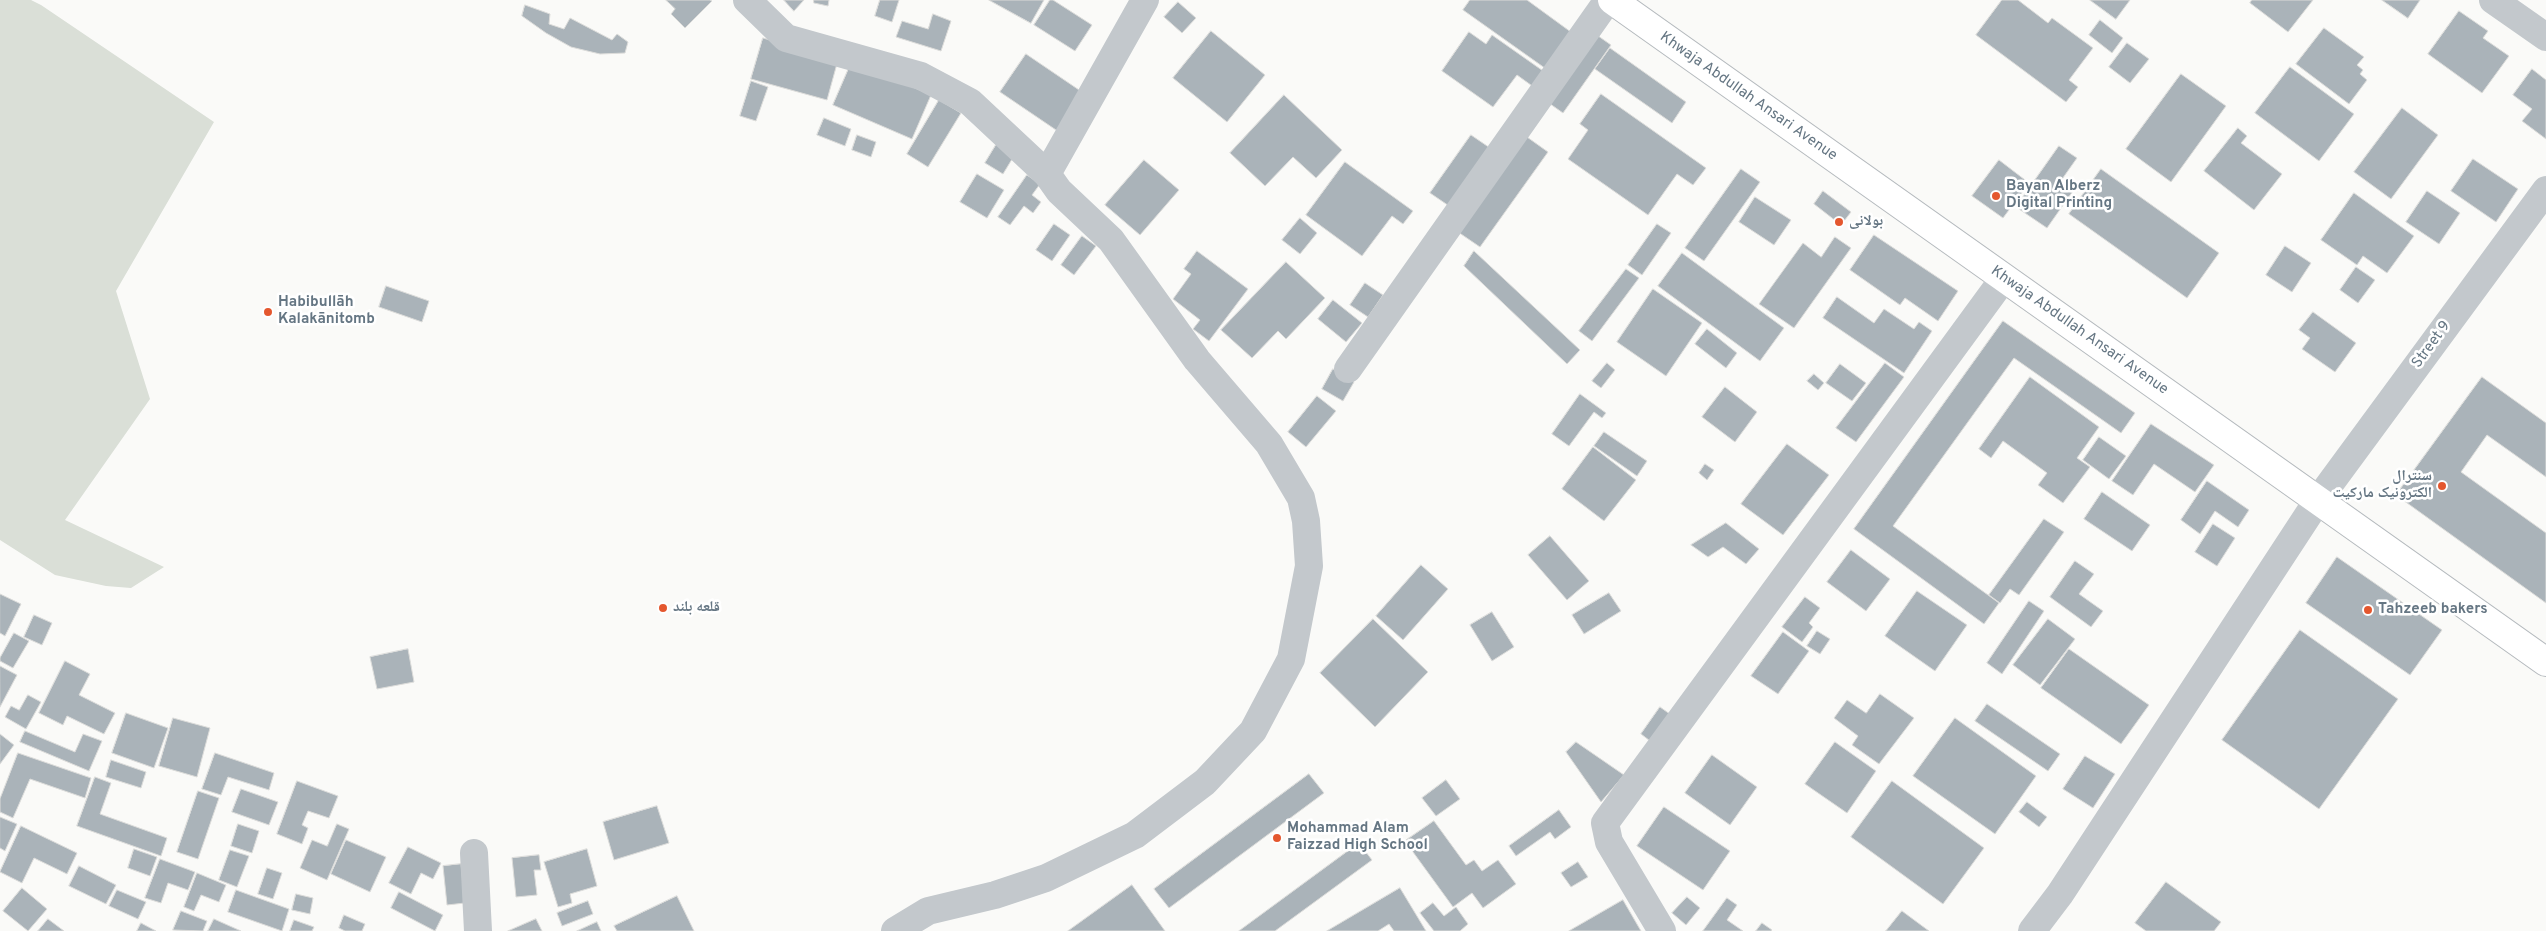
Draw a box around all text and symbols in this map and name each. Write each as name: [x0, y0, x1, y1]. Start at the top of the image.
street label: Khwaja Abdullah Ansari Avenue: [1656, 29, 1840, 165]
place label: Bayan Alberz Digital Printing: [2006, 178, 2112, 213]
marker: Bayan Alberz Digital Printing: [1990, 190, 2002, 202]
place label: بولانی: [1849, 213, 1883, 231]
marker: بولانی: [1833, 216, 1845, 228]
street label: Khwaja Abdullah Ansari Avenue: [1987, 263, 2171, 399]
place label: Habibullāh Kalakānitomb: [278, 294, 375, 329]
marker: Habibullāh Kalakānitomb: [262, 306, 274, 318]
street label: Street 9: [2409, 318, 2455, 372]
place label: سنترال الکترونیک مارکیت: [2333, 468, 2432, 503]
marker: سنترال الکترونیک مارکیت: [2436, 480, 2448, 492]
place label: قلعه بلند: [673, 599, 720, 617]
place label: Tahzeeb bakers: [2378, 601, 2488, 619]
marker: قلعه بلند: [657, 602, 669, 614]
marker: Tahzeeb bakers: [2362, 604, 2374, 616]
place label: Mohammad Alam Faizzad High School: [1287, 820, 1428, 855]
marker: Mohammad Alam Faizzad High School: [1271, 832, 1283, 844]

